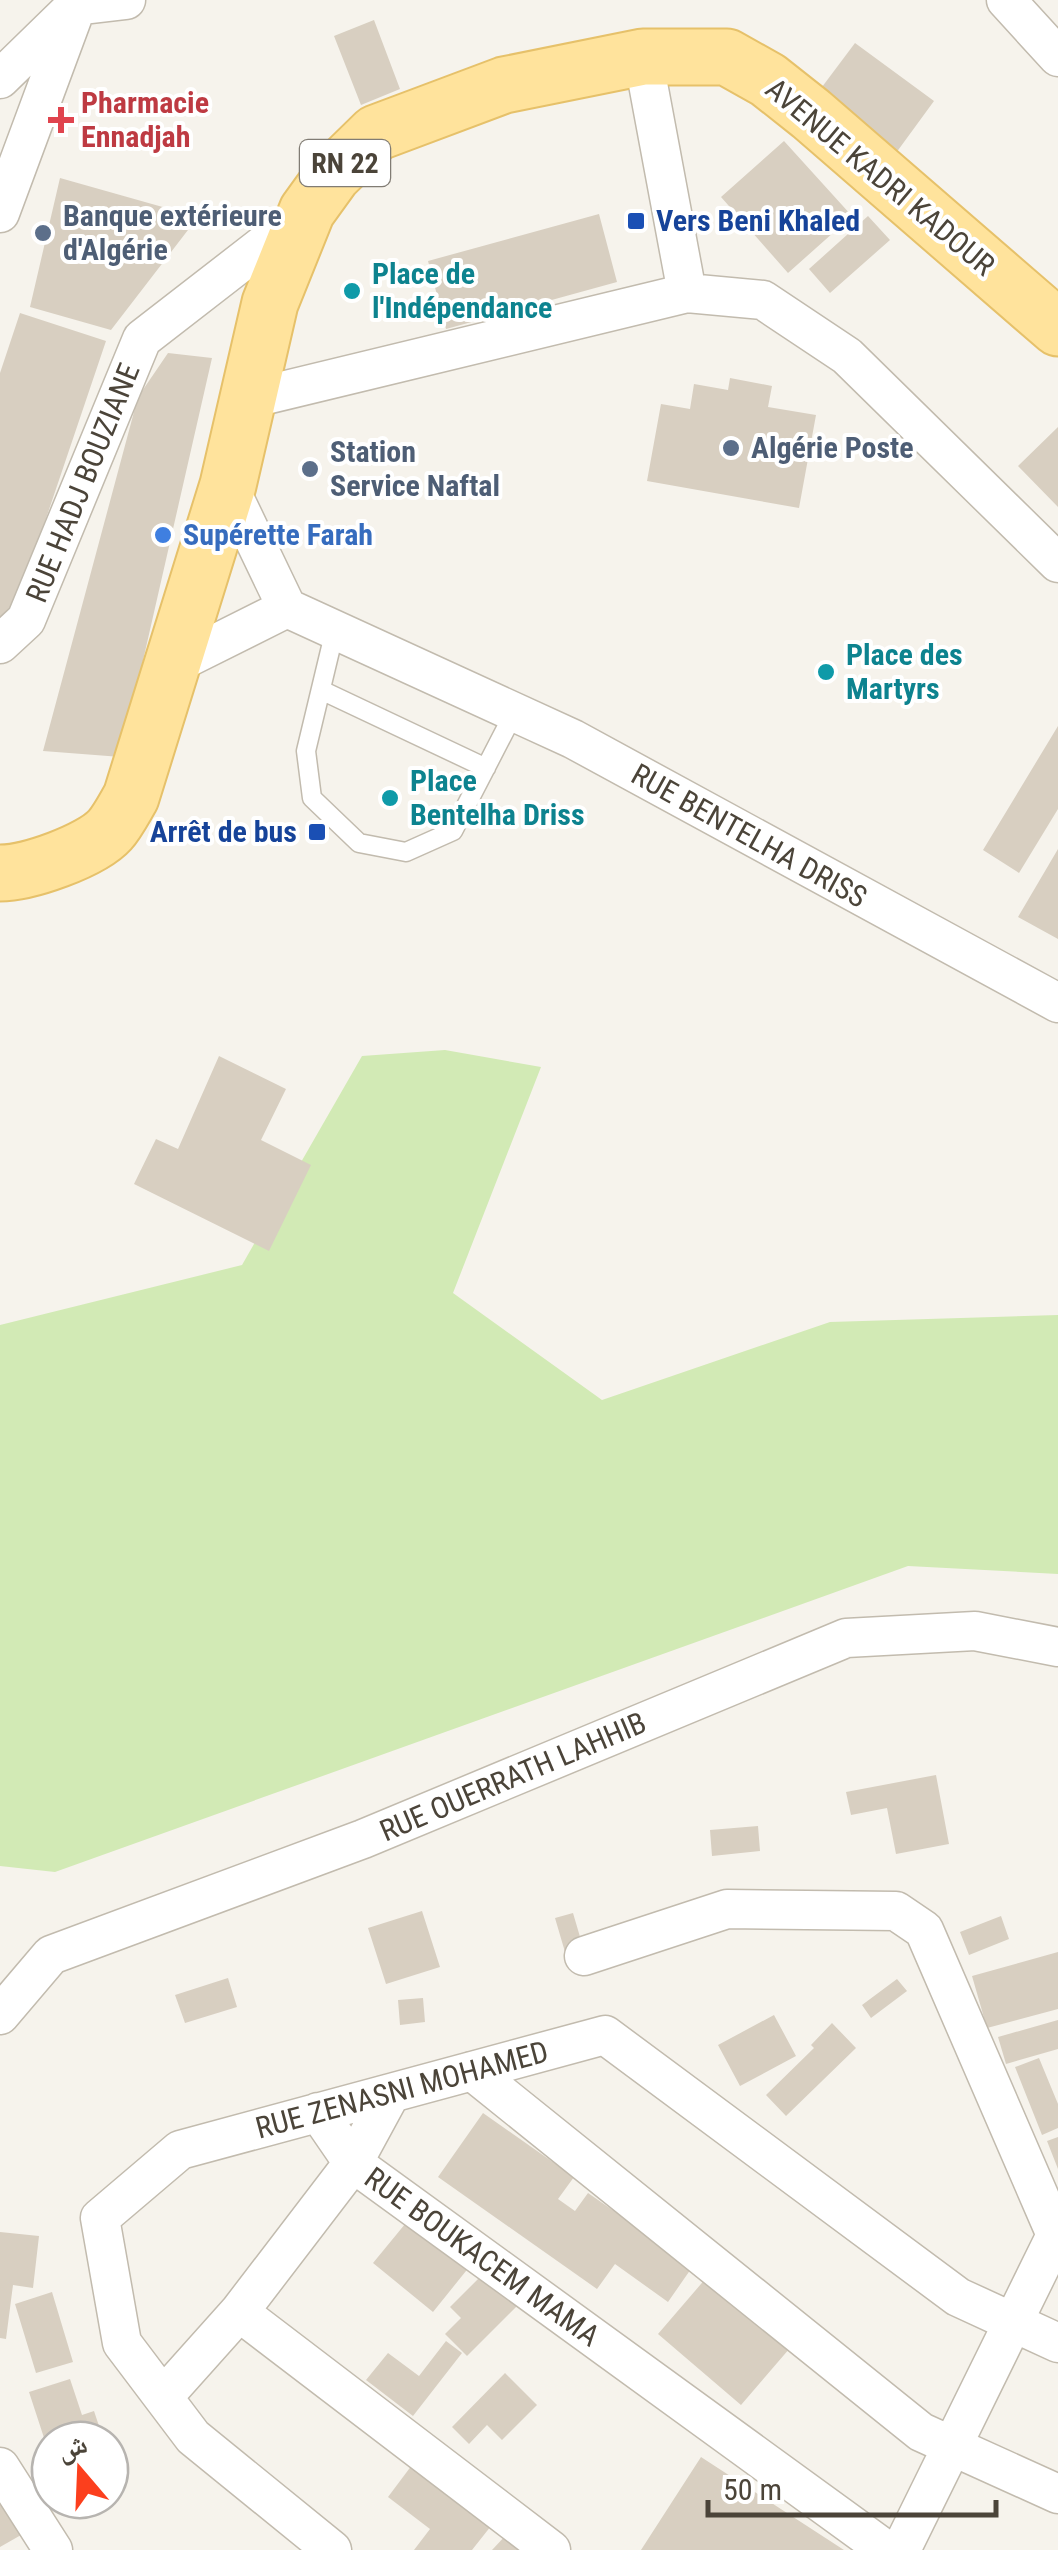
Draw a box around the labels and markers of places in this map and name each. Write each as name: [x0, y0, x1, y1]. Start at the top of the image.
place label: Pharmacie Ennadjah: [81, 85, 209, 154]
marker: Pharmacie Ennadjah: [50, 109, 72, 131]
place label: Banque extérieure d'Algérie: [63, 198, 282, 267]
place label: Vers Beni Khaled: [656, 203, 860, 238]
marker: Vers Beni Khaled: [625, 210, 647, 232]
marker: Banque extérieure d'Algérie: [32, 222, 54, 244]
place label: Place de l'Indépendance: [372, 256, 552, 325]
marker: Place de l'Indépendance: [341, 280, 363, 302]
place label: Algérie Poste: [751, 430, 914, 465]
place label: Station Service Naftal: [330, 434, 500, 503]
marker: Algérie Poste: [720, 437, 742, 459]
marker: Station Service Naftal: [299, 458, 321, 480]
place label: Supérette Farah: [183, 517, 373, 552]
marker: Supérette Farah: [152, 524, 174, 546]
place label: Place des Martyrs: [846, 637, 963, 706]
marker: Place des Martyrs: [815, 661, 837, 683]
place label: Place Bentelha Driss: [410, 763, 585, 832]
marker: Place Bentelha Driss: [379, 787, 401, 809]
place label: Arrêt de bus: [150, 814, 297, 849]
marker: Arrêt de bus: [306, 821, 328, 843]

